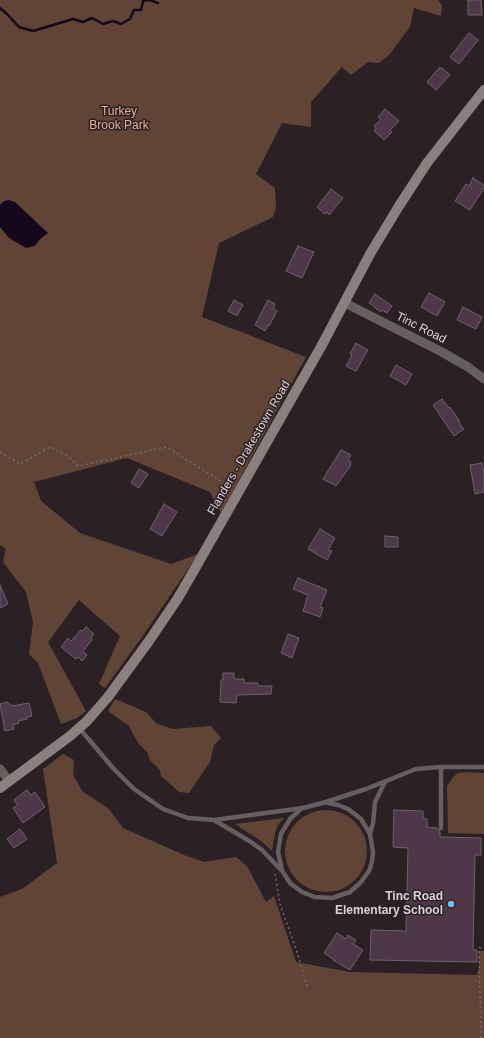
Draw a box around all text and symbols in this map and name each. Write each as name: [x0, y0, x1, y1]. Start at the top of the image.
park label: Turkey Brook Park: [89, 105, 149, 133]
street label: Tinc Road: [394, 309, 448, 347]
street label: Flanders - Drakestown Road: [205, 378, 293, 518]
place label: Tinc Road Elementary School: [335, 890, 443, 918]
marker: Tinc Road Elementary School: [446, 899, 456, 909]

